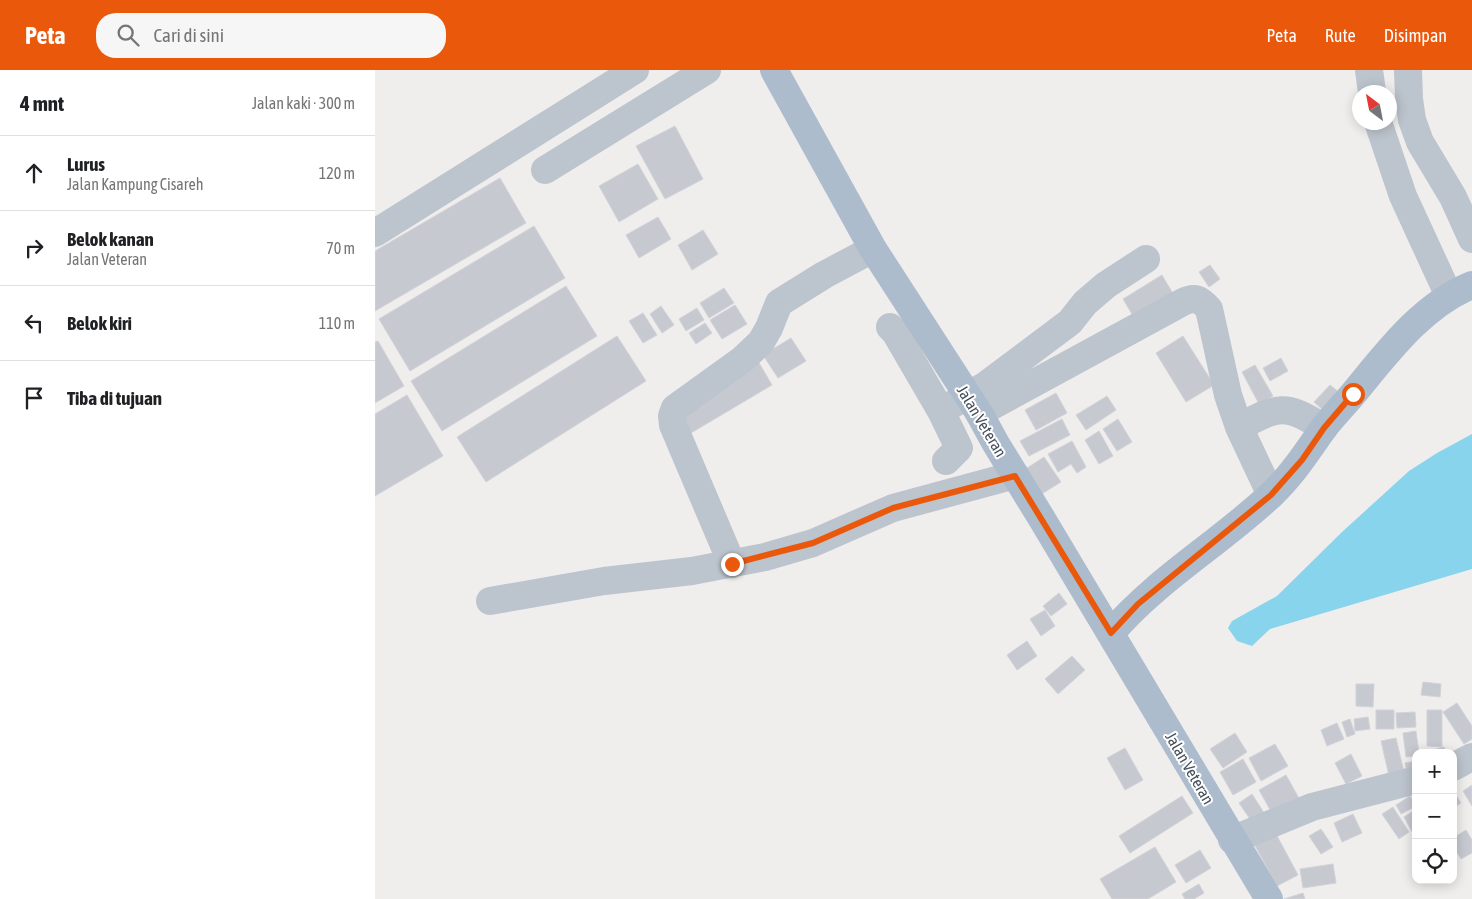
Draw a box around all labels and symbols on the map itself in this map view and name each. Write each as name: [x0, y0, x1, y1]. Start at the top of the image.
north arrow: [1352, 85, 1397, 130]
street label: Jalan Veteran: [954, 382, 1010, 460]
route start: [1342, 383, 1365, 406]
route end: [721, 553, 744, 576]
street label: Jalan Veteran: [1162, 729, 1218, 807]

